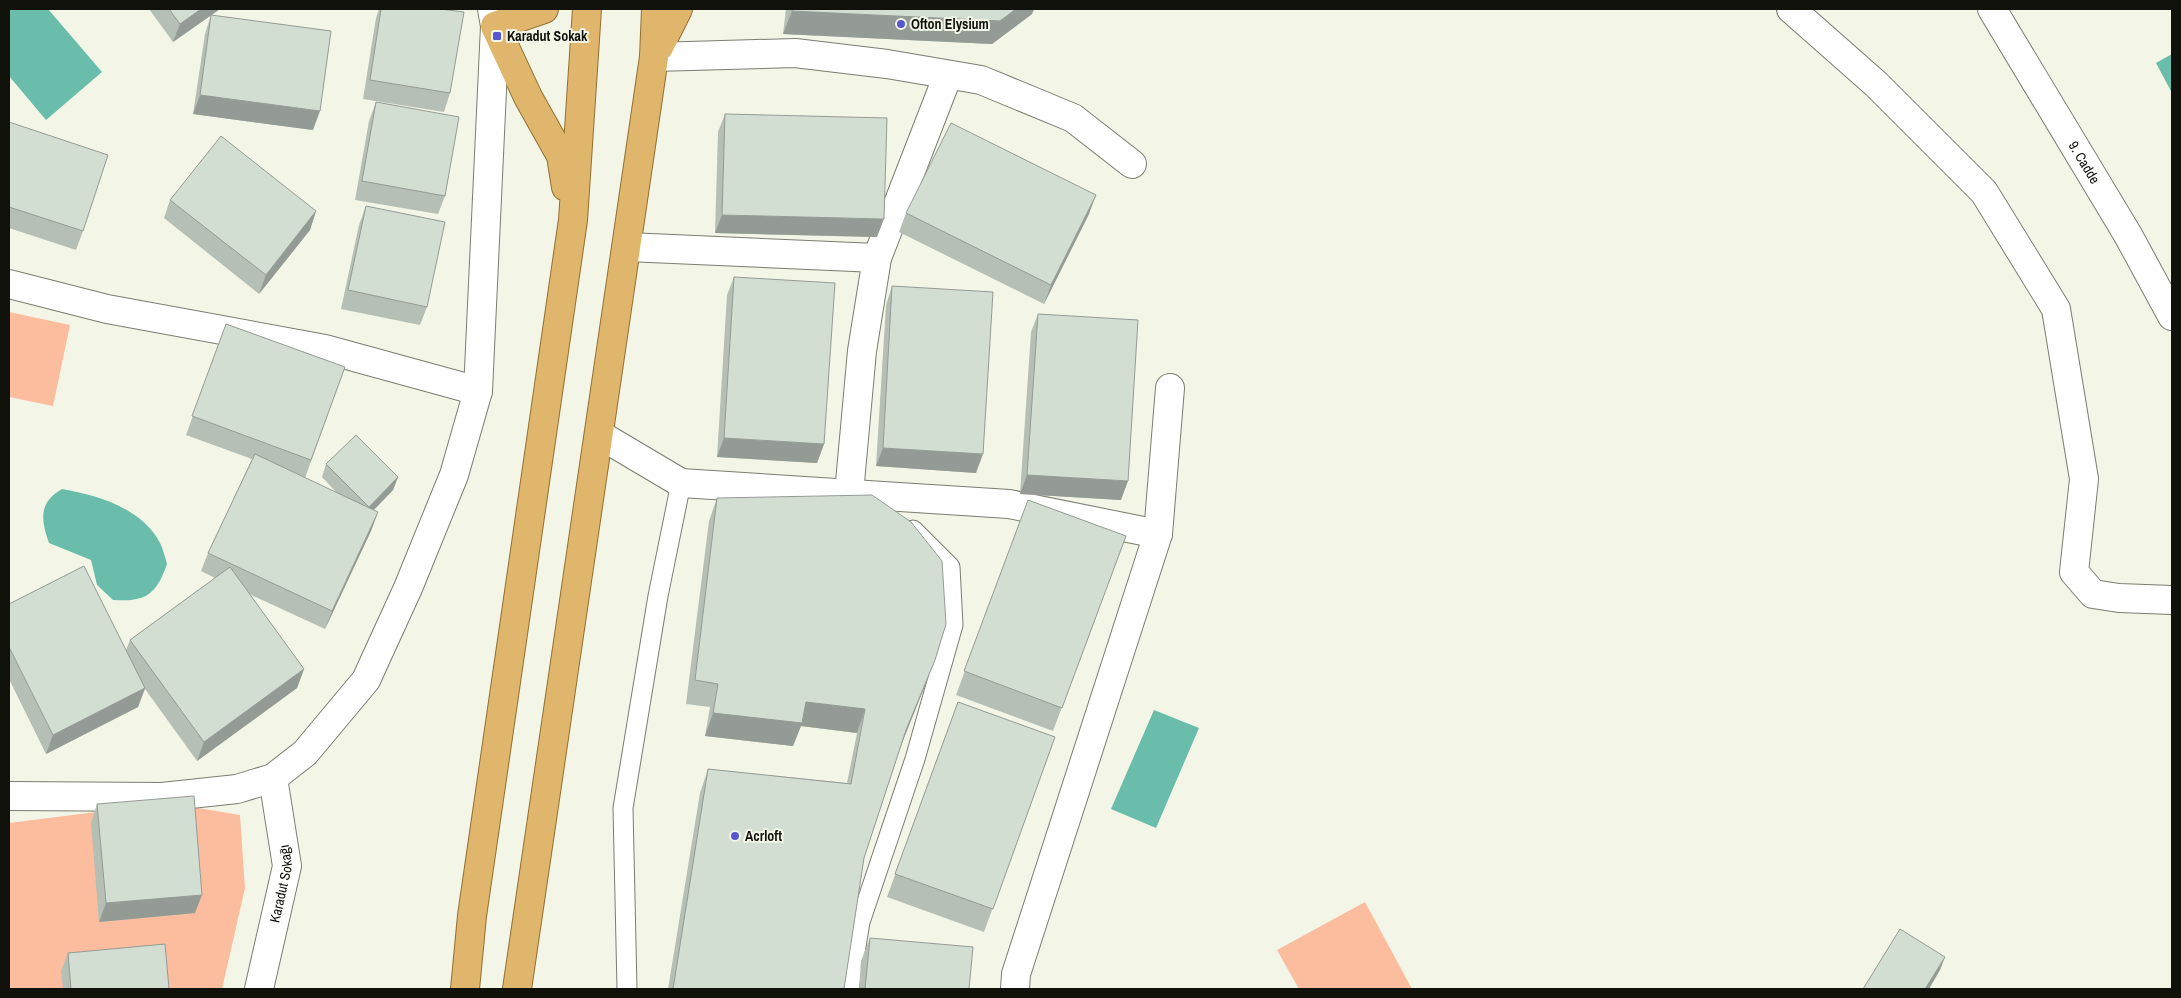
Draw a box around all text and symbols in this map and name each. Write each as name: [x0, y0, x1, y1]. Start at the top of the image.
place label: Ofton Elysium: [911, 15, 989, 33]
marker: Ofton Elysium: [895, 18, 907, 30]
place label: Karadut Sokak: [507, 27, 588, 45]
marker: Karadut Sokak: [491, 30, 503, 42]
street label: 9. Cadde: [2065, 138, 2104, 187]
place label: Acrloft: [745, 827, 782, 845]
marker: Acrloft: [729, 830, 741, 842]
street label: Karadut Sokağı: [265, 843, 296, 924]

